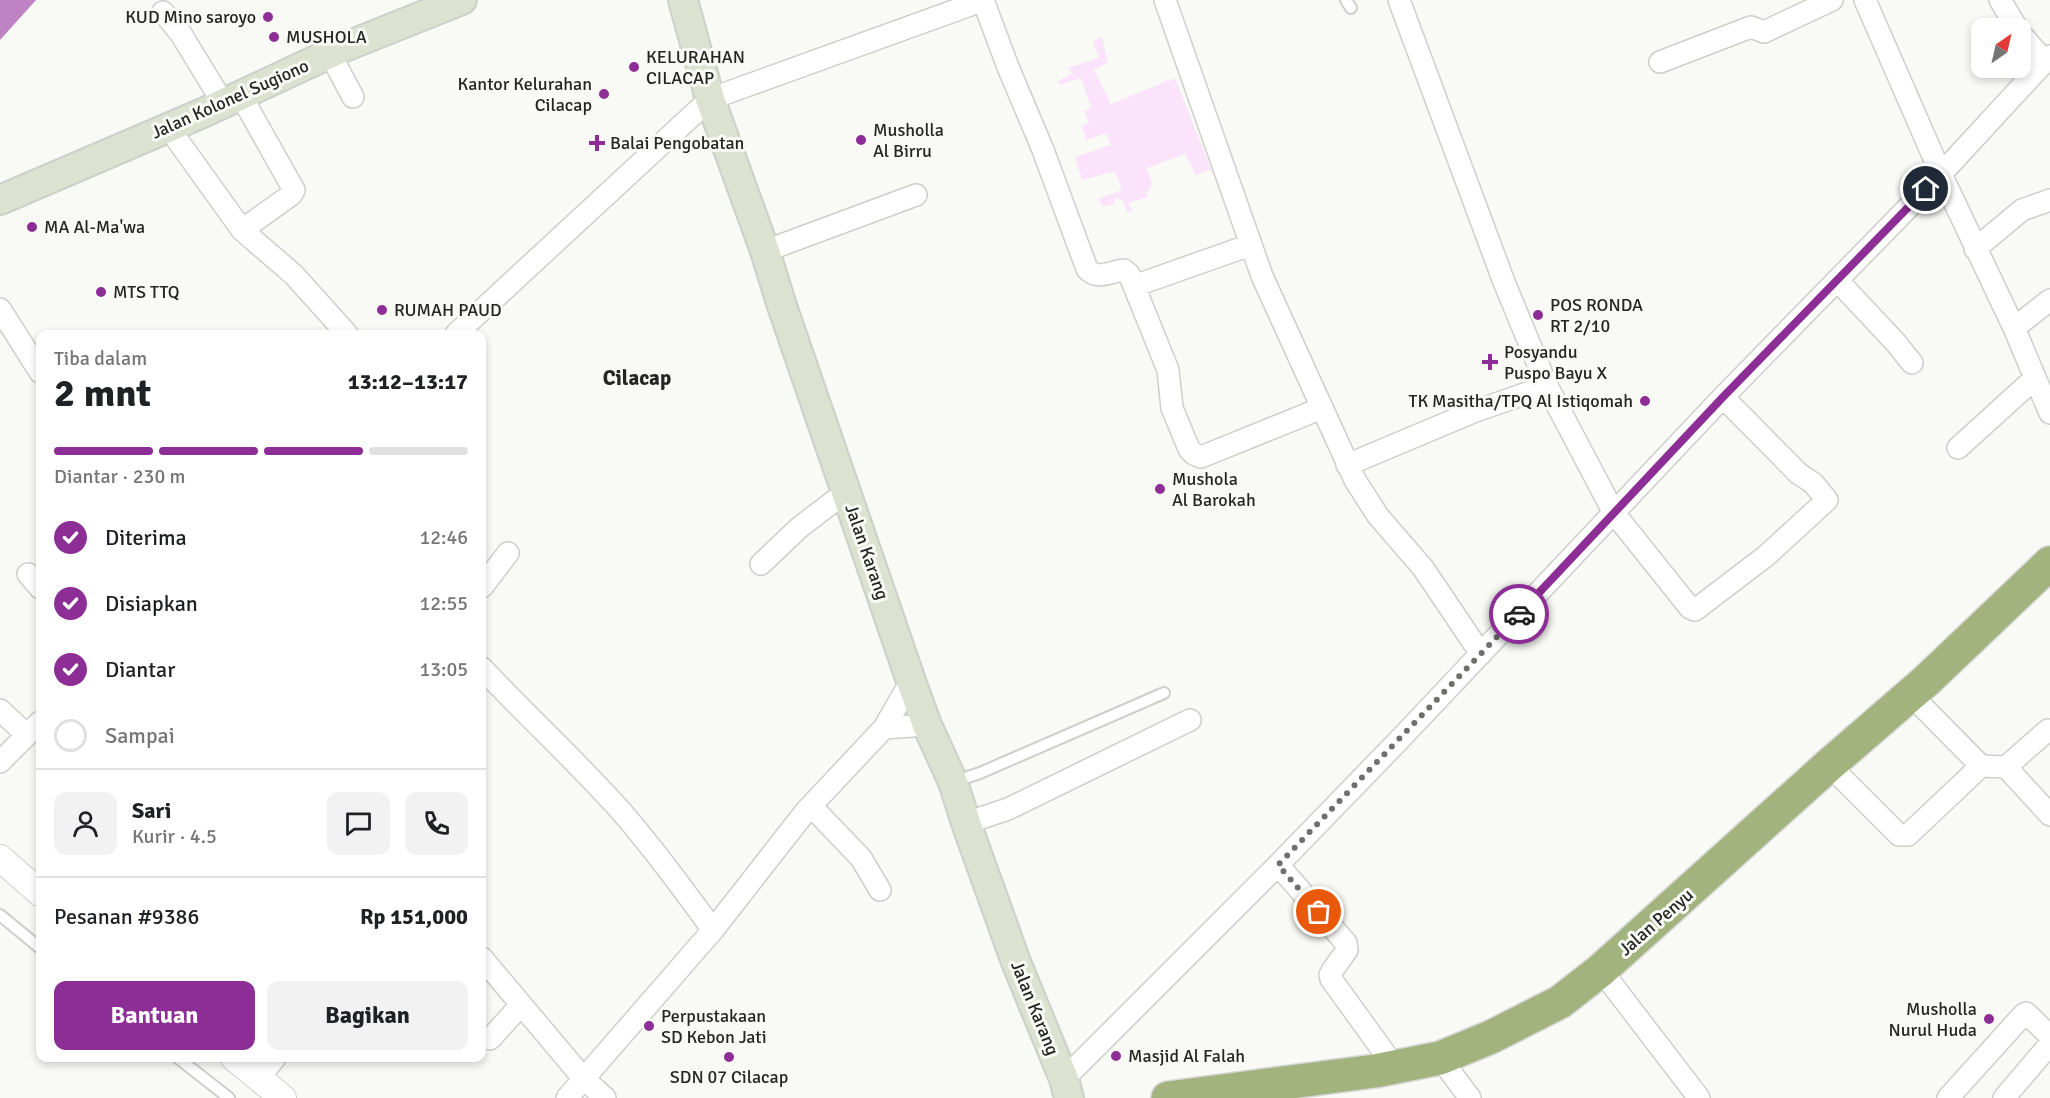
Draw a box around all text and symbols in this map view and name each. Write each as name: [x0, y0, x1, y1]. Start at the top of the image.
place label: KUD Mino saroyo: [125, 6, 256, 28]
marker: KUD Mino saroyo: [261, 10, 275, 24]
north arrow: [1971, 18, 2031, 78]
map controls: [1971, 18, 2031, 78]
place label: MUSHOLA: [286, 26, 367, 48]
marker: MUSHOLA: [267, 30, 281, 44]
place label: KELURAHAN CILACAP: [646, 46, 745, 89]
street label: Jalan Kolonel Sugiono: [148, 54, 312, 144]
marker: KELURAHAN CILACAP: [627, 60, 641, 74]
place label: Kantor Kelurahan Cilacap: [458, 73, 592, 116]
marker: Kantor Kelurahan Cilacap: [597, 87, 611, 101]
place label: Musholla Al Birru: [873, 119, 944, 162]
place label: Balai Pengobatan: [610, 132, 744, 154]
marker: Musholla Al Birru: [854, 133, 868, 147]
marker: Balai Pengobatan: [588, 134, 606, 152]
pin: [1900, 163, 1951, 214]
icon: home: [1909, 172, 1942, 205]
place label: MA Al-Ma'wa: [44, 216, 145, 238]
marker: MA Al-Ma'wa: [25, 220, 39, 234]
place label: MTS TTQ: [113, 281, 180, 303]
marker: MTS TTQ: [94, 285, 108, 299]
place label: POS RONDA RT 2/10: [1550, 294, 1643, 337]
place label: RUMAH PAUD: [394, 299, 502, 321]
marker: RUMAH PAUD: [375, 303, 389, 317]
marker: POS RONDA RT 2/10: [1531, 308, 1545, 322]
place label: Posyandu Puspo Bayu X: [1504, 341, 1608, 384]
text: Tiba dalam: [54, 346, 147, 371]
marker: Posyandu Puspo Bayu X: [1481, 353, 1499, 371]
district label: Cilacap: [603, 365, 671, 391]
text: 13:12–13:17: [348, 368, 468, 395]
text: 2 mnt: [54, 369, 151, 417]
place label: TK Masitha/TPQ Al Istiqomah: [1409, 390, 1633, 412]
marker: TK Masitha/TPQ Al Istiqomah: [1638, 394, 1652, 408]
text: Diantar · 230 m: [54, 464, 186, 489]
place label: Mushola Al Barokah: [1172, 468, 1256, 511]
marker: Mushola Al Barokah: [1153, 482, 1167, 496]
street label: Jalan Karang: [840, 501, 894, 603]
icon: check: [54, 521, 87, 554]
text: Diterima: [105, 524, 187, 551]
text: 12:46: [419, 525, 468, 550]
courier: [1489, 584, 1549, 644]
icon: check: [54, 587, 87, 620]
text: Disiapkan: [105, 590, 198, 617]
text: 12:55: [419, 591, 468, 616]
icon: car: [1503, 598, 1536, 631]
icon: check: [54, 653, 87, 686]
text: Diantar: [105, 656, 175, 683]
text: 13:05: [419, 657, 468, 682]
text: Sampai: [105, 722, 175, 749]
button: person: [54, 792, 117, 855]
button: chat: [327, 792, 390, 855]
button: phone: [405, 792, 468, 855]
text: Sari: [132, 797, 171, 824]
text: Kurir · 4.5: [132, 824, 217, 849]
street label: Jalan Penyu: [1614, 884, 1698, 960]
pin: [1293, 886, 1344, 937]
icon: bag: [1302, 895, 1335, 928]
text: Pesanan #9386: [54, 903, 199, 930]
text: Rp 151,000: [360, 903, 468, 930]
street label: Jalan Karang: [1006, 958, 1064, 1058]
button: Bantuan: [54, 981, 255, 1050]
button: Bagikan: [267, 981, 468, 1050]
place label: Musholla Nurul Huda: [1889, 998, 1977, 1041]
place label: Perpustakaan SD Kebon Jati: [661, 1005, 767, 1048]
marker: Musholla Nurul Huda: [1982, 1012, 1996, 1026]
marker: Perpustakaan SD Kebon Jati: [642, 1019, 656, 1033]
place label: Masjid Al Falah: [1128, 1045, 1245, 1067]
marker: Masjid Al Falah: [1109, 1049, 1123, 1063]
marker: SDN 07 Cilacap: [722, 1050, 736, 1064]
place label: SDN 07 Cilacap: [670, 1066, 788, 1088]

